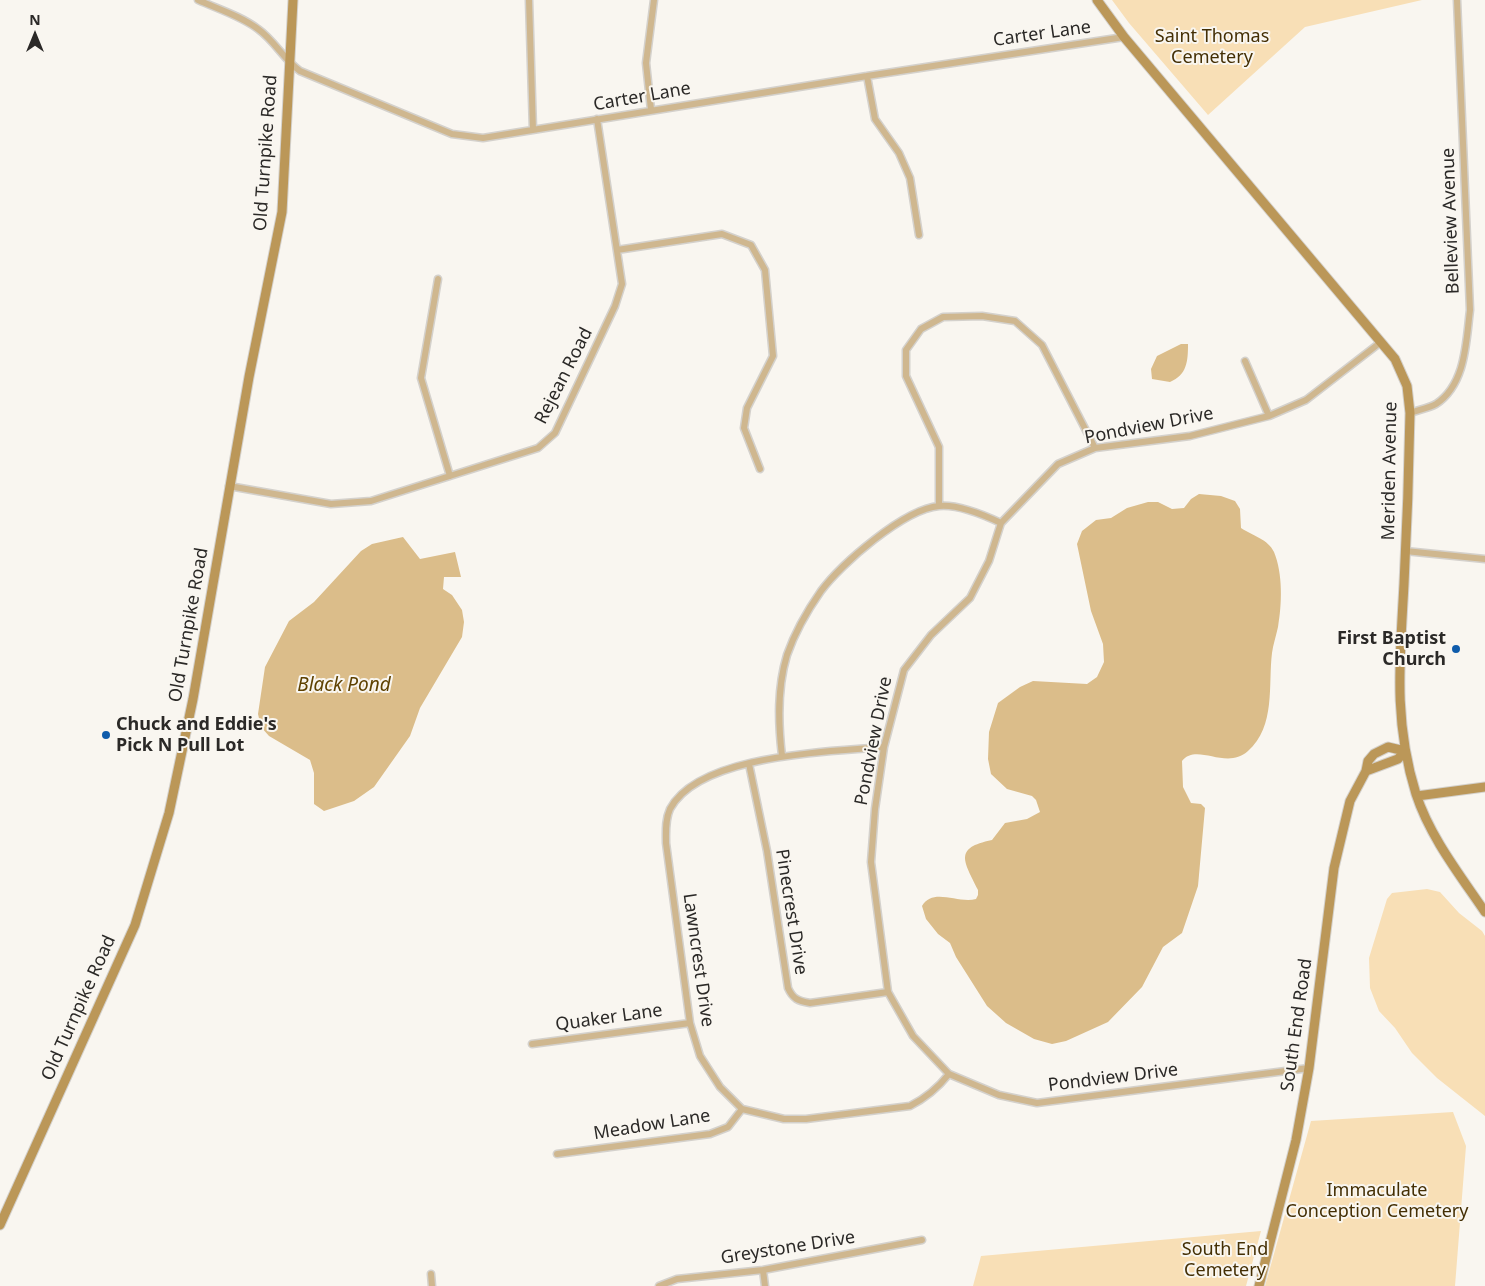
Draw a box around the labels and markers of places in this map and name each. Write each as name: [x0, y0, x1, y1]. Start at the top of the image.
place label: First Baptist Church: [1337, 628, 1446, 670]
marker: First Baptist Church: [1450, 643, 1462, 655]
place label: Chuck and Eddie's Pick N Pull Lot: [116, 714, 277, 756]
marker: Chuck and Eddie's Pick N Pull Lot: [100, 729, 112, 741]

